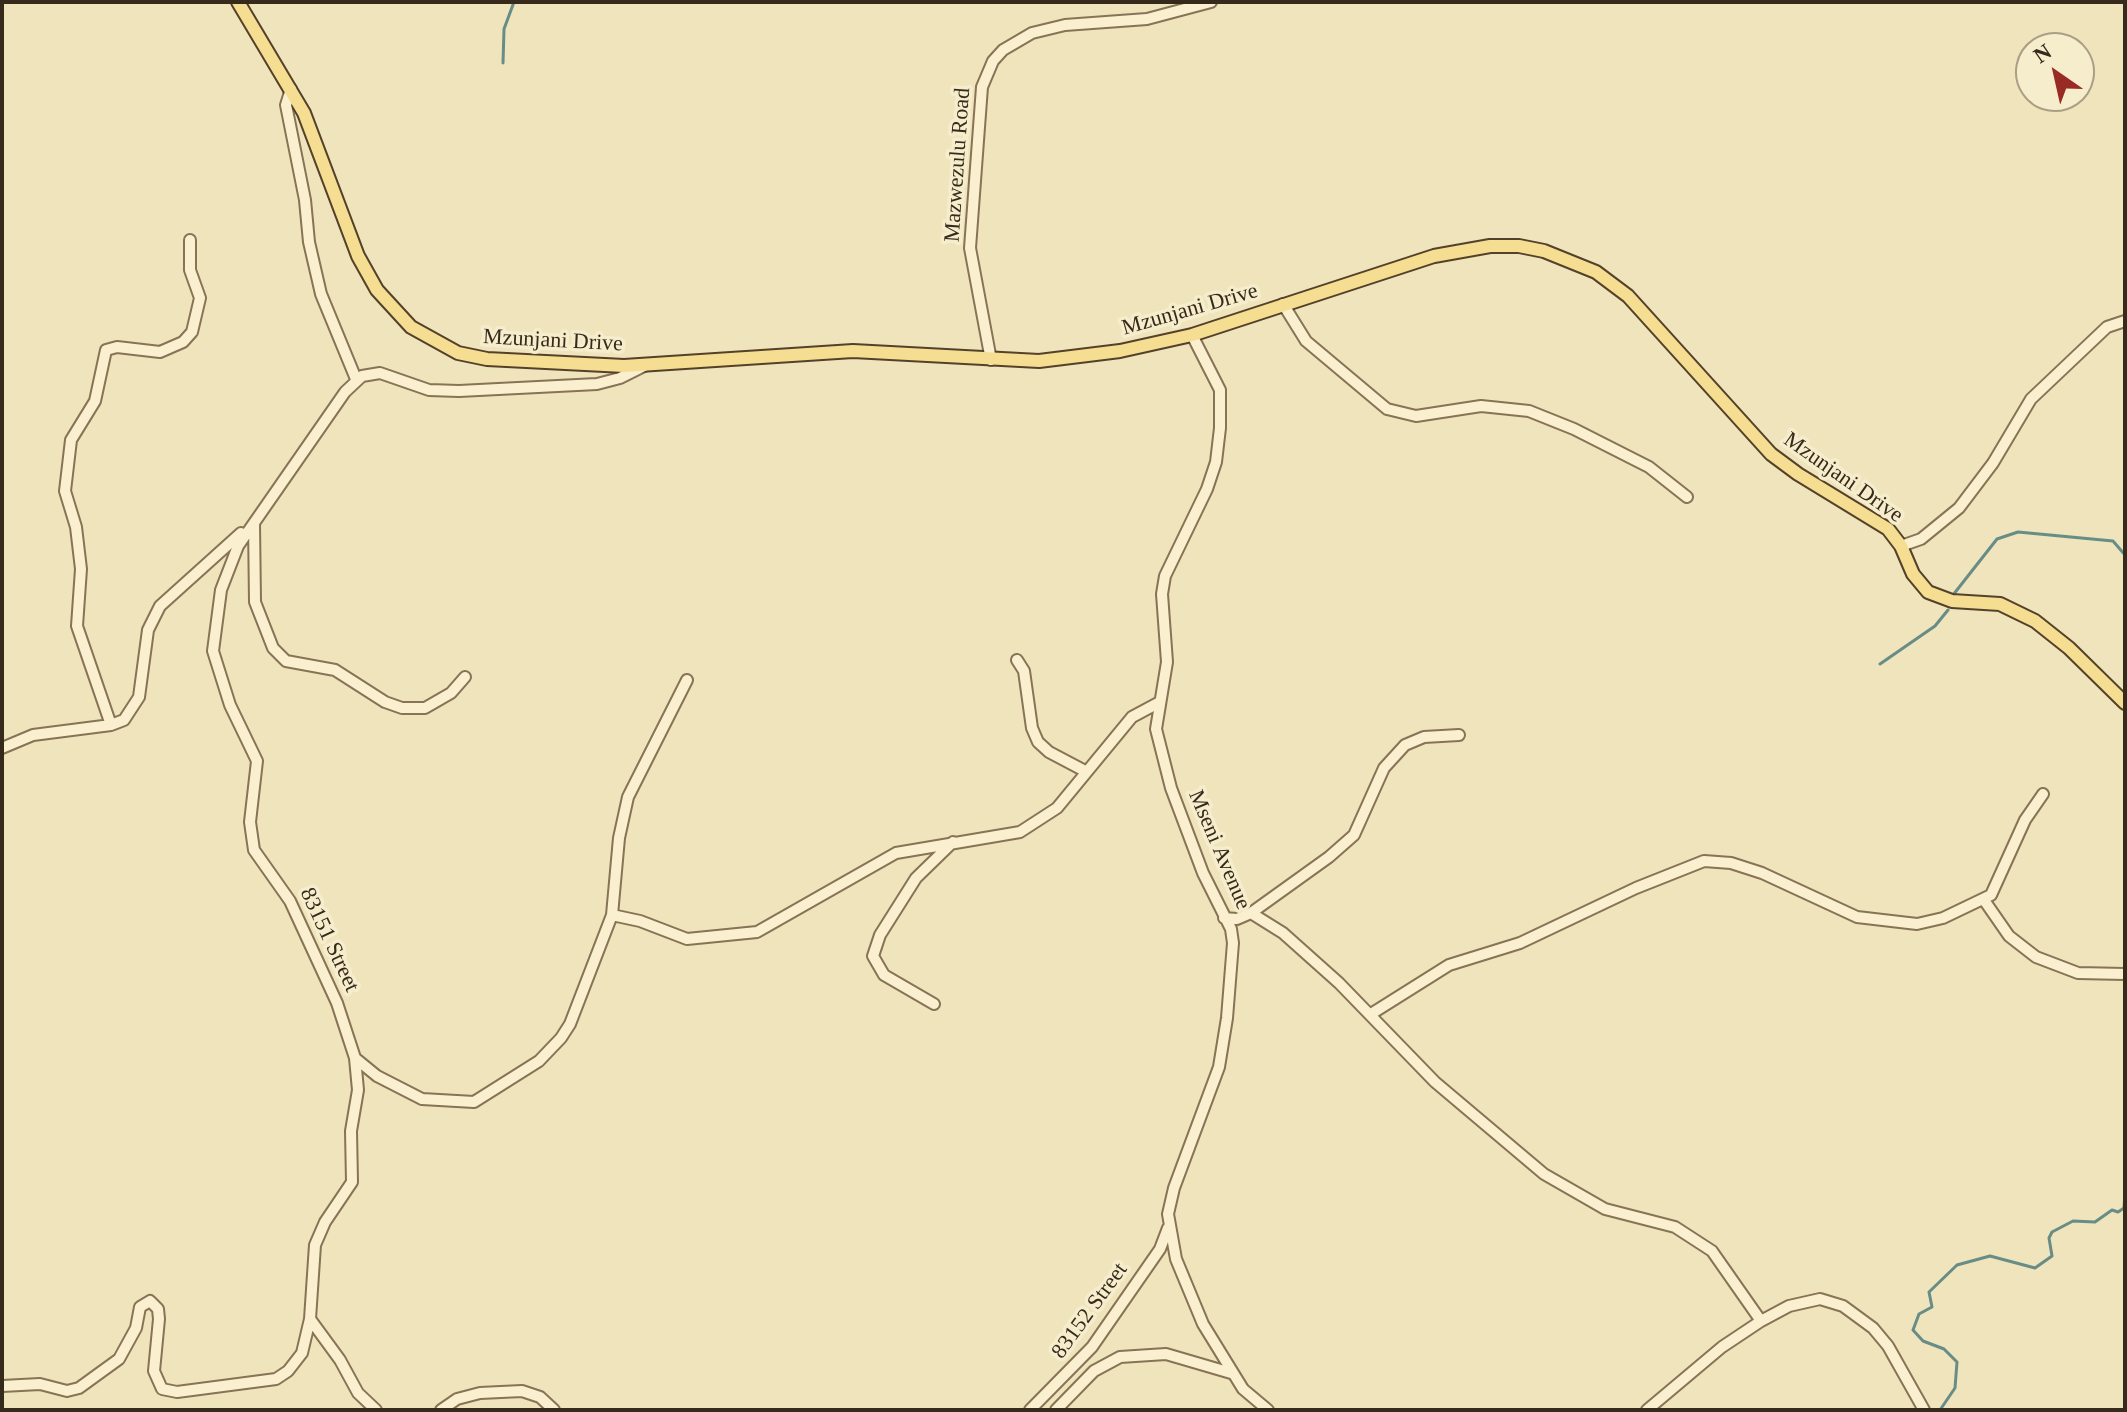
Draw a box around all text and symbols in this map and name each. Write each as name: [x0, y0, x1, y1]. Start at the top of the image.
north arrow: [2015, 32, 2095, 112]
text: N: [2029, 39, 2056, 68]
street label: Mazwezulu Road: [939, 87, 977, 243]
street label: Mzunjani Drive: [1119, 278, 1261, 342]
street label: Mzunjani Drive: [482, 324, 624, 358]
street label: Mzunjani Drive: [1778, 427, 1908, 529]
street label: Mseni Avenue: [1182, 786, 1256, 914]
street label: 83151 Street: [293, 884, 365, 996]
street label: 83152 Street: [1046, 1258, 1134, 1364]

